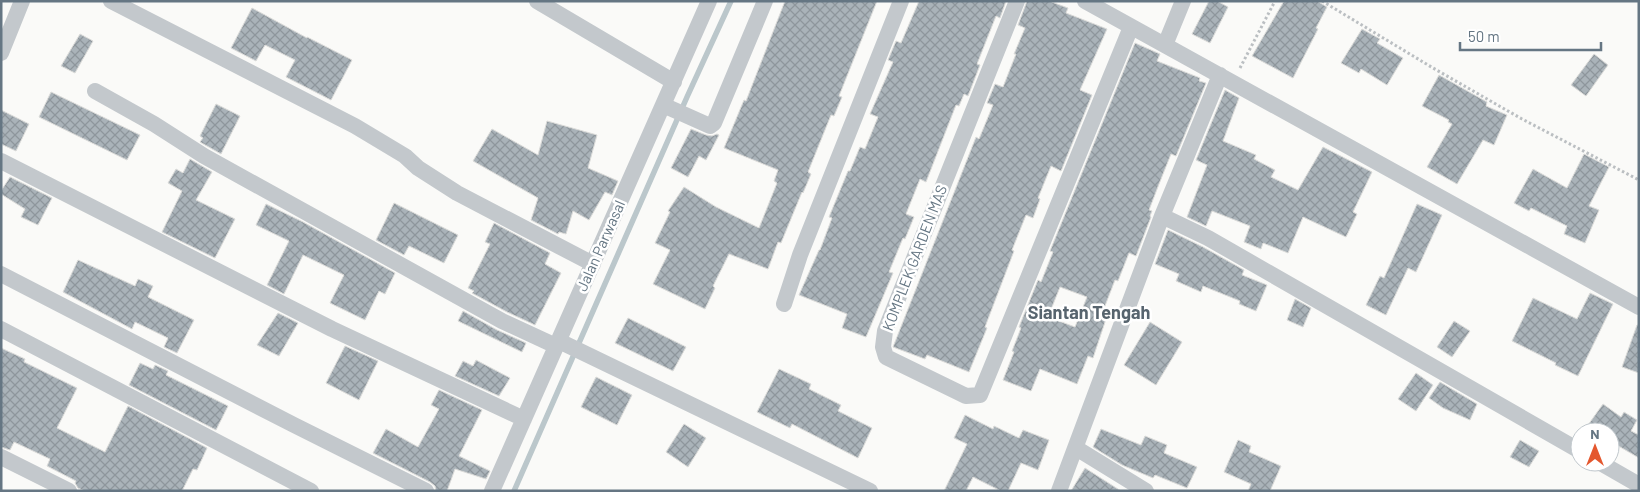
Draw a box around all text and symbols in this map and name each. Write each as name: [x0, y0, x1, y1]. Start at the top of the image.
scale bar: [1460, 20, 1601, 52]
text: 50 m: [1468, 27, 1500, 45]
street label: KOMPLEK GARDEN MAS: [878, 182, 950, 333]
street label: Jalan Parwasal: [572, 197, 628, 294]
district label: Siantan Tengah: [1028, 301, 1150, 323]
north arrow: [1570, 422, 1620, 472]
text: N: [1590, 425, 1600, 442]

